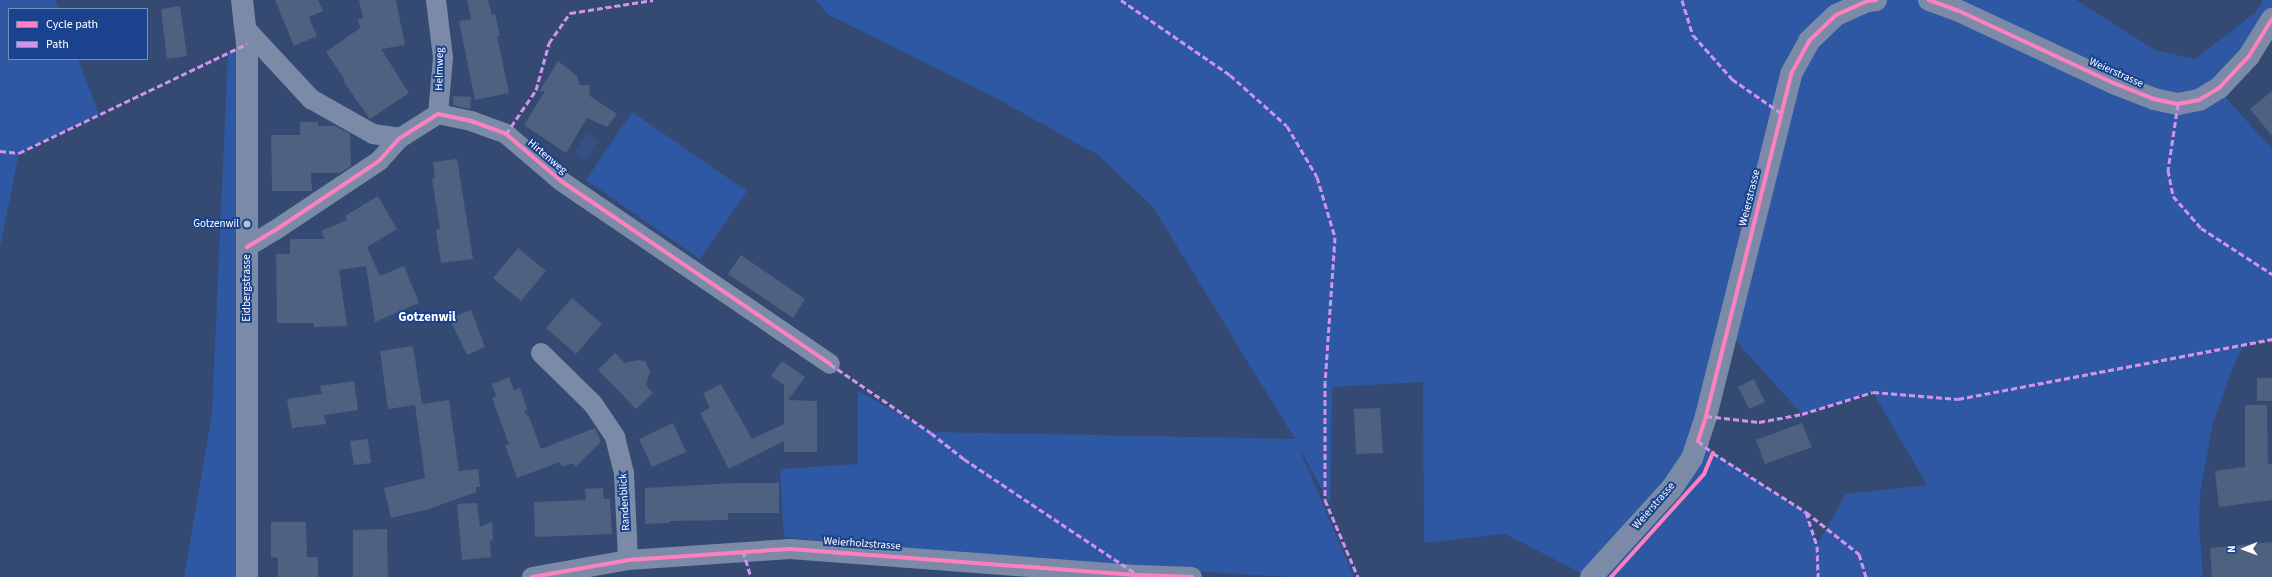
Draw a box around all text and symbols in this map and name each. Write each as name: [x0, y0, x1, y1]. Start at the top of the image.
legend: [8, 8, 148, 60]
text: Cycle path: [46, 16, 98, 33]
text: Path: [46, 36, 69, 53]
street label: Helmweg: [433, 47, 447, 91]
street label: Weierstrasse: [2087, 55, 2145, 91]
street label: Hirtenweg: [525, 137, 569, 177]
street label: Weierstrasse: [1737, 168, 1763, 228]
place label: Gotzenwil: [193, 217, 239, 231]
marker: Gotzenwil: [242, 219, 252, 229]
street label: Eidbergstrasse: [240, 254, 254, 322]
district label: Gotzenwil: [398, 309, 456, 325]
street label: Randenblick: [617, 473, 633, 531]
street label: Weierstrasse: [1630, 480, 1678, 532]
north arrow: [2224, 529, 2264, 569]
street label: Weierholzstrasse: [823, 535, 901, 553]
text: N: [2224, 545, 2239, 553]

